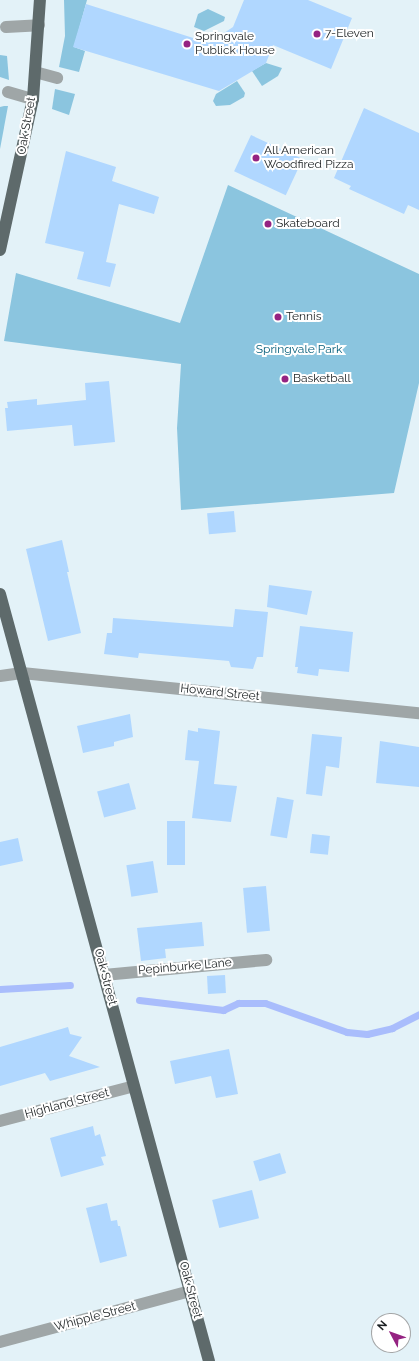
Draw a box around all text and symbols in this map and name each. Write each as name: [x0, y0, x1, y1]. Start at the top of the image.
place label: 7-Eleven: [325, 27, 374, 41]
marker: 7-Eleven: [312, 29, 322, 39]
place label: Springvale Publick House: [195, 30, 275, 58]
marker: Springvale Publick House: [182, 39, 192, 49]
street label: Oak Street: [15, 96, 39, 156]
place label: All American Woodfired Pizza: [264, 144, 354, 172]
marker: All American Woodfired Pizza: [251, 153, 261, 163]
place label: Skateboard: [276, 217, 340, 231]
marker: Skateboard: [263, 219, 273, 229]
place label: Tennis: [286, 310, 321, 324]
marker: Tennis: [273, 312, 283, 322]
park label: Springvale Park: [256, 343, 342, 357]
place label: Basketball: [293, 372, 351, 386]
marker: Basketball: [280, 374, 290, 384]
street label: Howard Street: [180, 682, 260, 704]
street label: Oak Street: [91, 947, 119, 1007]
street label: Pepinburke Lane: [138, 956, 232, 978]
street label: Highland Street: [23, 1086, 111, 1122]
street label: Oak Street: [176, 1260, 204, 1320]
street label: Whipple Street: [53, 1299, 137, 1335]
north arrow: [371, 1313, 411, 1353]
text: N: [375, 1318, 390, 1333]

